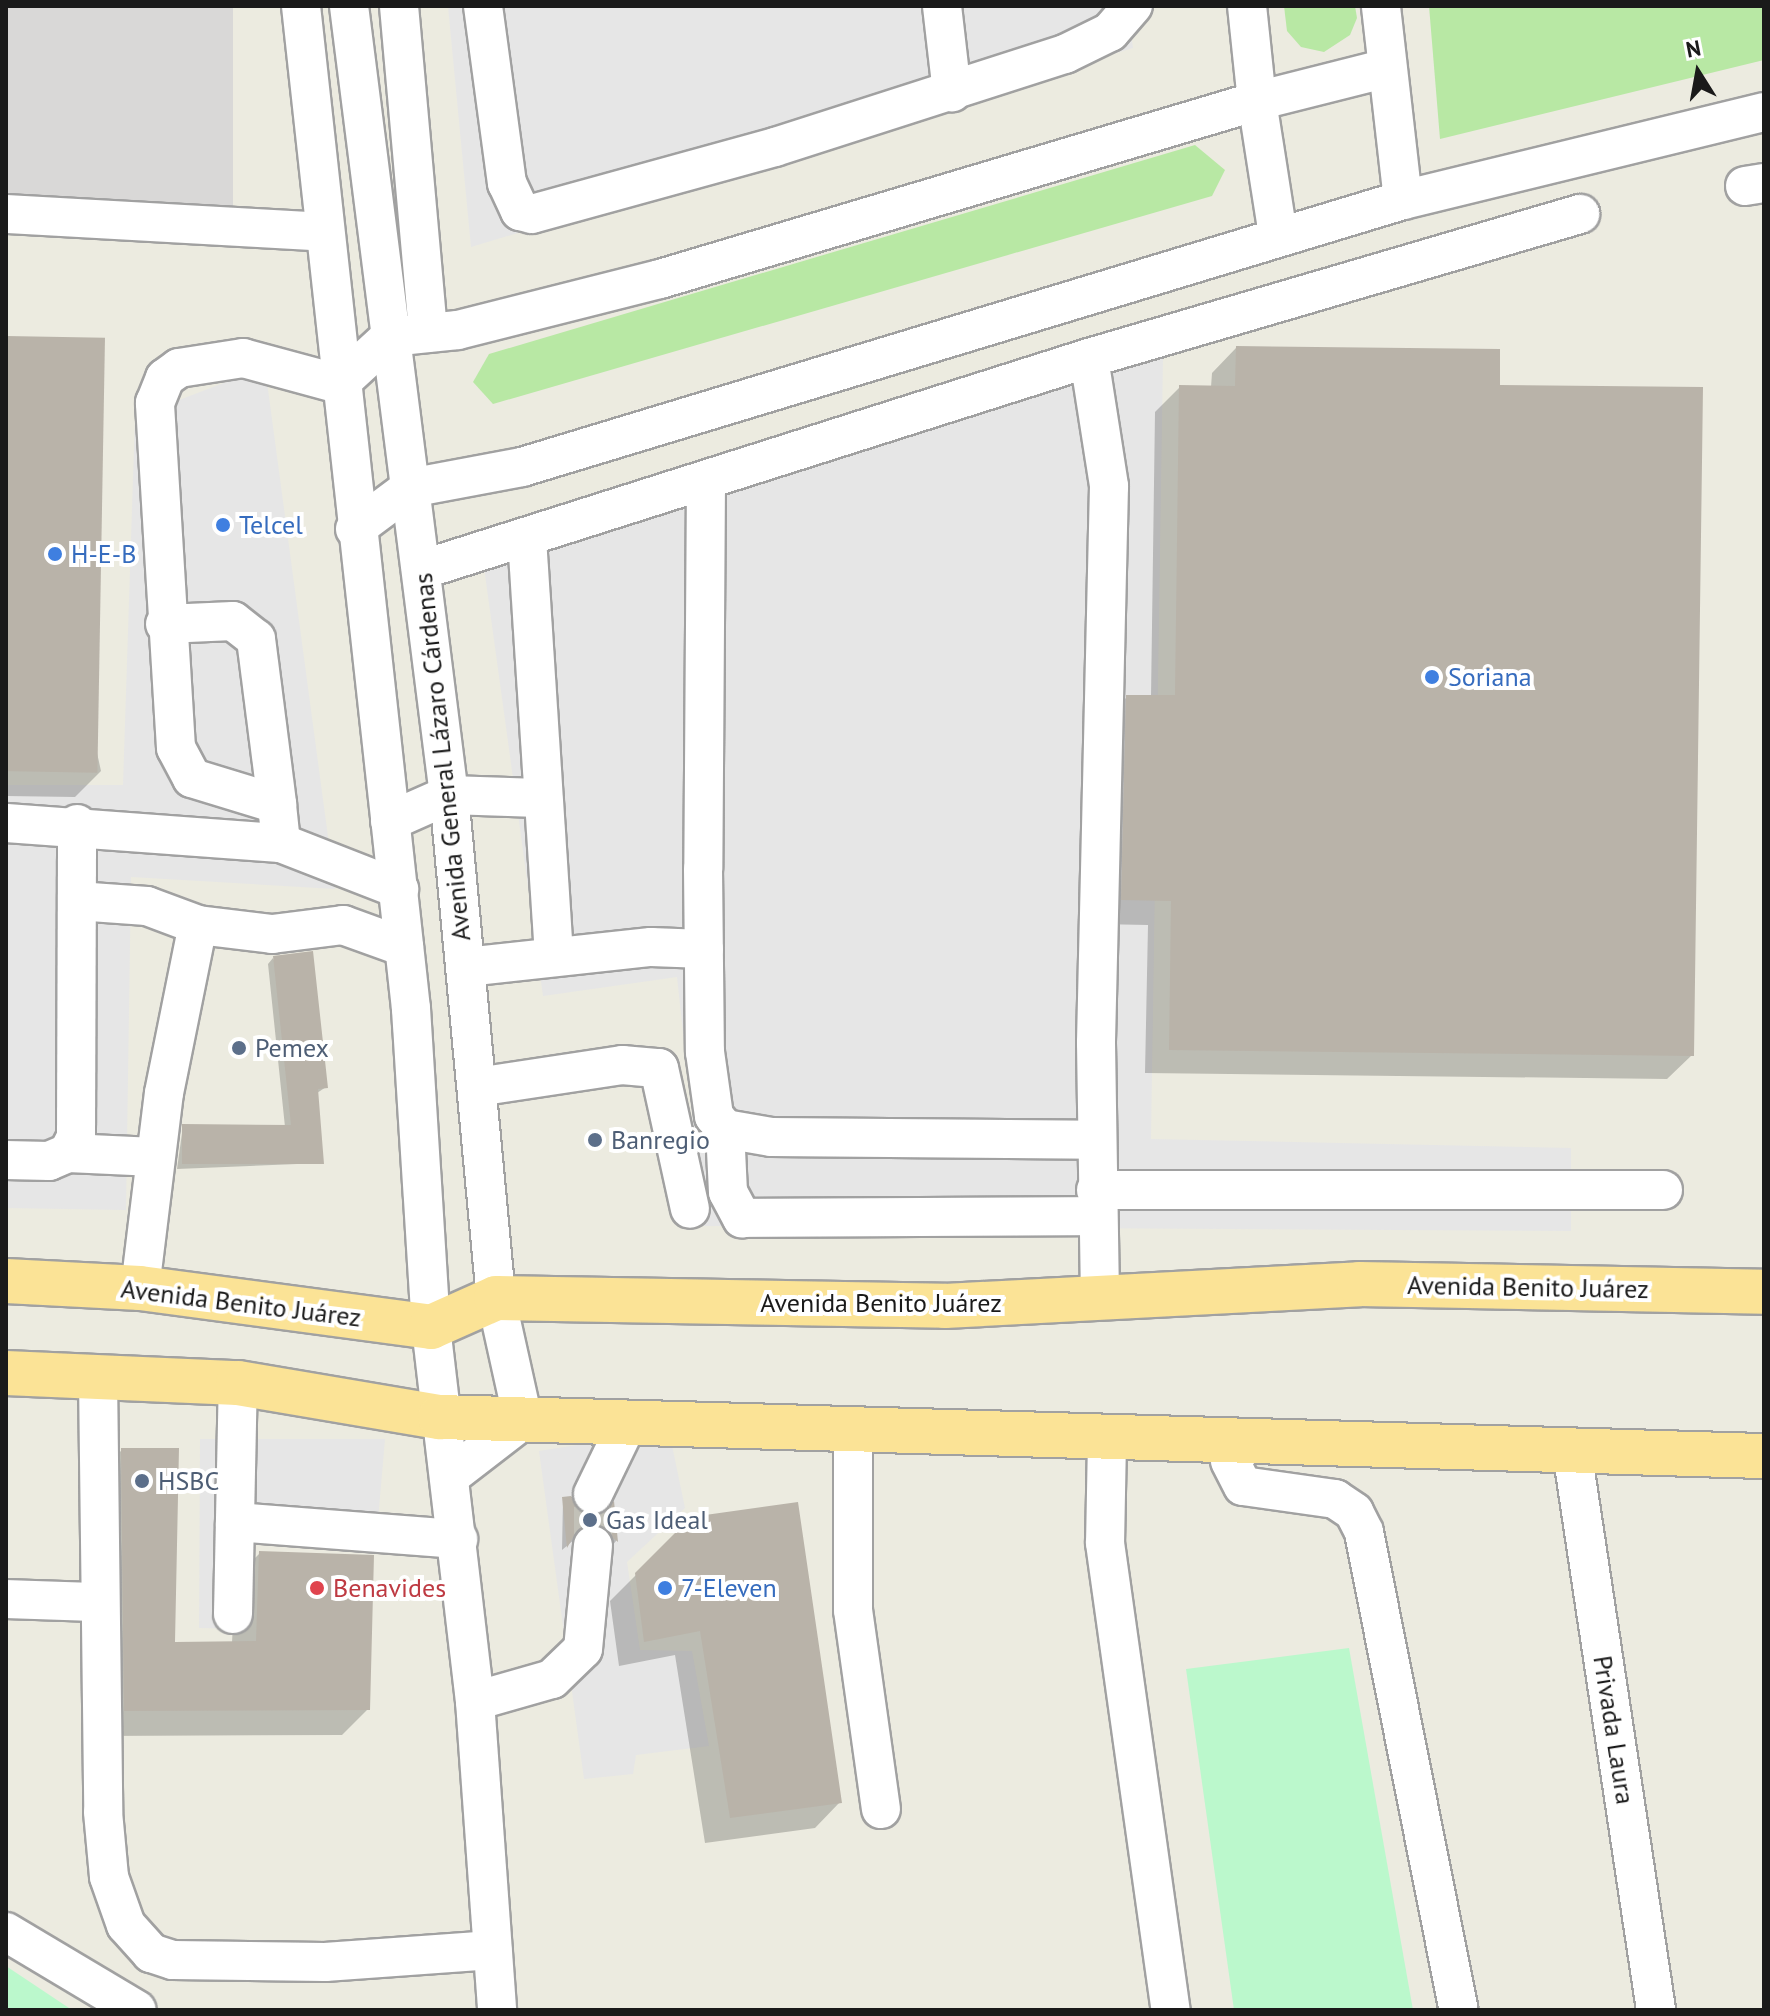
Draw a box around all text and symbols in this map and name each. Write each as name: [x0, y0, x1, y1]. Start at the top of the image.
north arrow: [1658, 32, 1738, 112]
text: N: [1684, 33, 1703, 64]
place label: Telcel: [239, 509, 303, 541]
marker: Telcel: [214, 516, 232, 534]
place label: H-E-B: [71, 538, 136, 570]
marker: H-E-B: [46, 545, 64, 563]
street label: Avenida General Lázaro Cárdenas: [407, 571, 477, 943]
place label: Soriana: [1448, 661, 1532, 693]
marker: Soriana: [1423, 668, 1441, 686]
place label: Pemex: [255, 1032, 329, 1064]
marker: Pemex: [230, 1039, 248, 1057]
place label: Banregio: [611, 1124, 710, 1156]
marker: Banregio: [586, 1131, 604, 1149]
street label: Avenida Benito Juárez: [1407, 1269, 1649, 1305]
street label: Avenida Benito Juárez: [119, 1273, 363, 1333]
street label: Avenida Benito Juárez: [760, 1287, 1002, 1319]
place label: HSBC: [158, 1465, 219, 1497]
marker: HSBC: [133, 1472, 151, 1490]
place label: Gas Ideal: [606, 1504, 708, 1536]
marker: Gas Ideal: [581, 1511, 599, 1529]
place label: Benavides: [333, 1572, 446, 1604]
place label: 7-Eleven: [681, 1572, 777, 1604]
marker: Benavides: [308, 1579, 326, 1597]
marker: 7-Eleven: [656, 1579, 674, 1597]
street label: Privada Laura: [1587, 1653, 1641, 1807]

